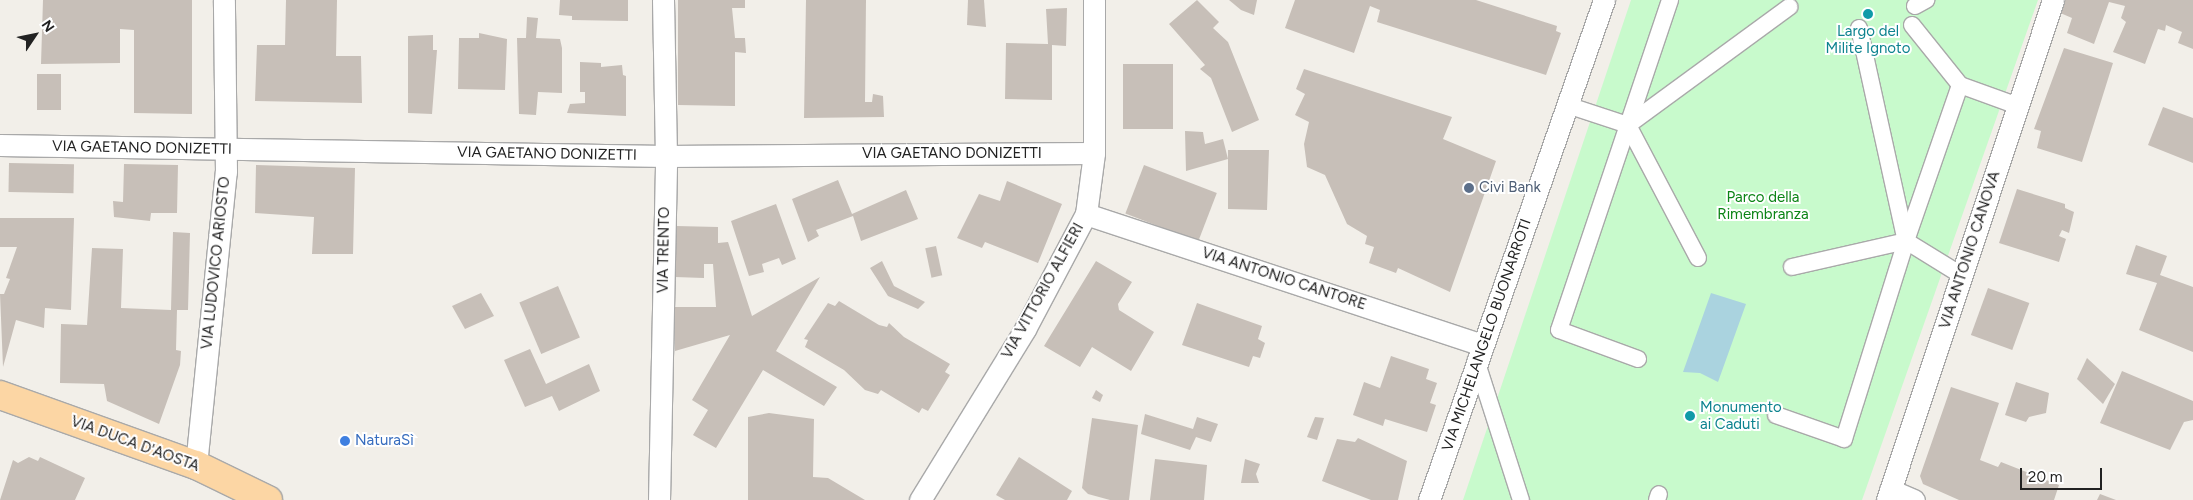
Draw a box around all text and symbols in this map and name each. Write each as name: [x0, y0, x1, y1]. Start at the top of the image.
marker: Largo del Milite Ignoto: [1862, 8, 1874, 20]
north arrow: [10, 10, 60, 60]
text: N: [38, 17, 58, 36]
place label: Largo del Milite Ignoto: [1826, 22, 1910, 57]
street label: VIA GAETANO DONIZETTI: [52, 137, 232, 159]
street label: VIA GAETANO DONIZETTI: [457, 143, 637, 165]
street label: VIA GAETANO DONIZETTI: [862, 145, 1042, 163]
street label: VIA ANTONIO CANOVA: [1936, 169, 2004, 331]
street label: VIA LUDOVICO ARIOSTO: [198, 176, 234, 350]
place label: Civi Bank: [1479, 179, 1541, 197]
marker: Civi Bank: [1463, 182, 1475, 194]
park label: Parco della Rimembranza: [1717, 188, 1809, 223]
street label: VIA TRENTO: [654, 207, 674, 293]
street label: VIA MICHELANGELO BUONARROTI: [1439, 216, 1535, 454]
street label: VIA VITTORIO ALFIERI: [998, 220, 1088, 362]
street label: VIA ANTONIO CANTORE: [1200, 244, 1368, 314]
place label: Monumento ai Caduti: [1700, 398, 1782, 433]
marker: Monumento ai Caduti: [1684, 410, 1696, 422]
street label: VIA DUCA D'AOSTA: [68, 412, 202, 476]
place label: NaturaSì: [355, 432, 414, 450]
marker: NaturaSì: [339, 435, 351, 447]
scale bar: [2023, 458, 2106, 490]
text: 20 m: [2028, 468, 2062, 486]

